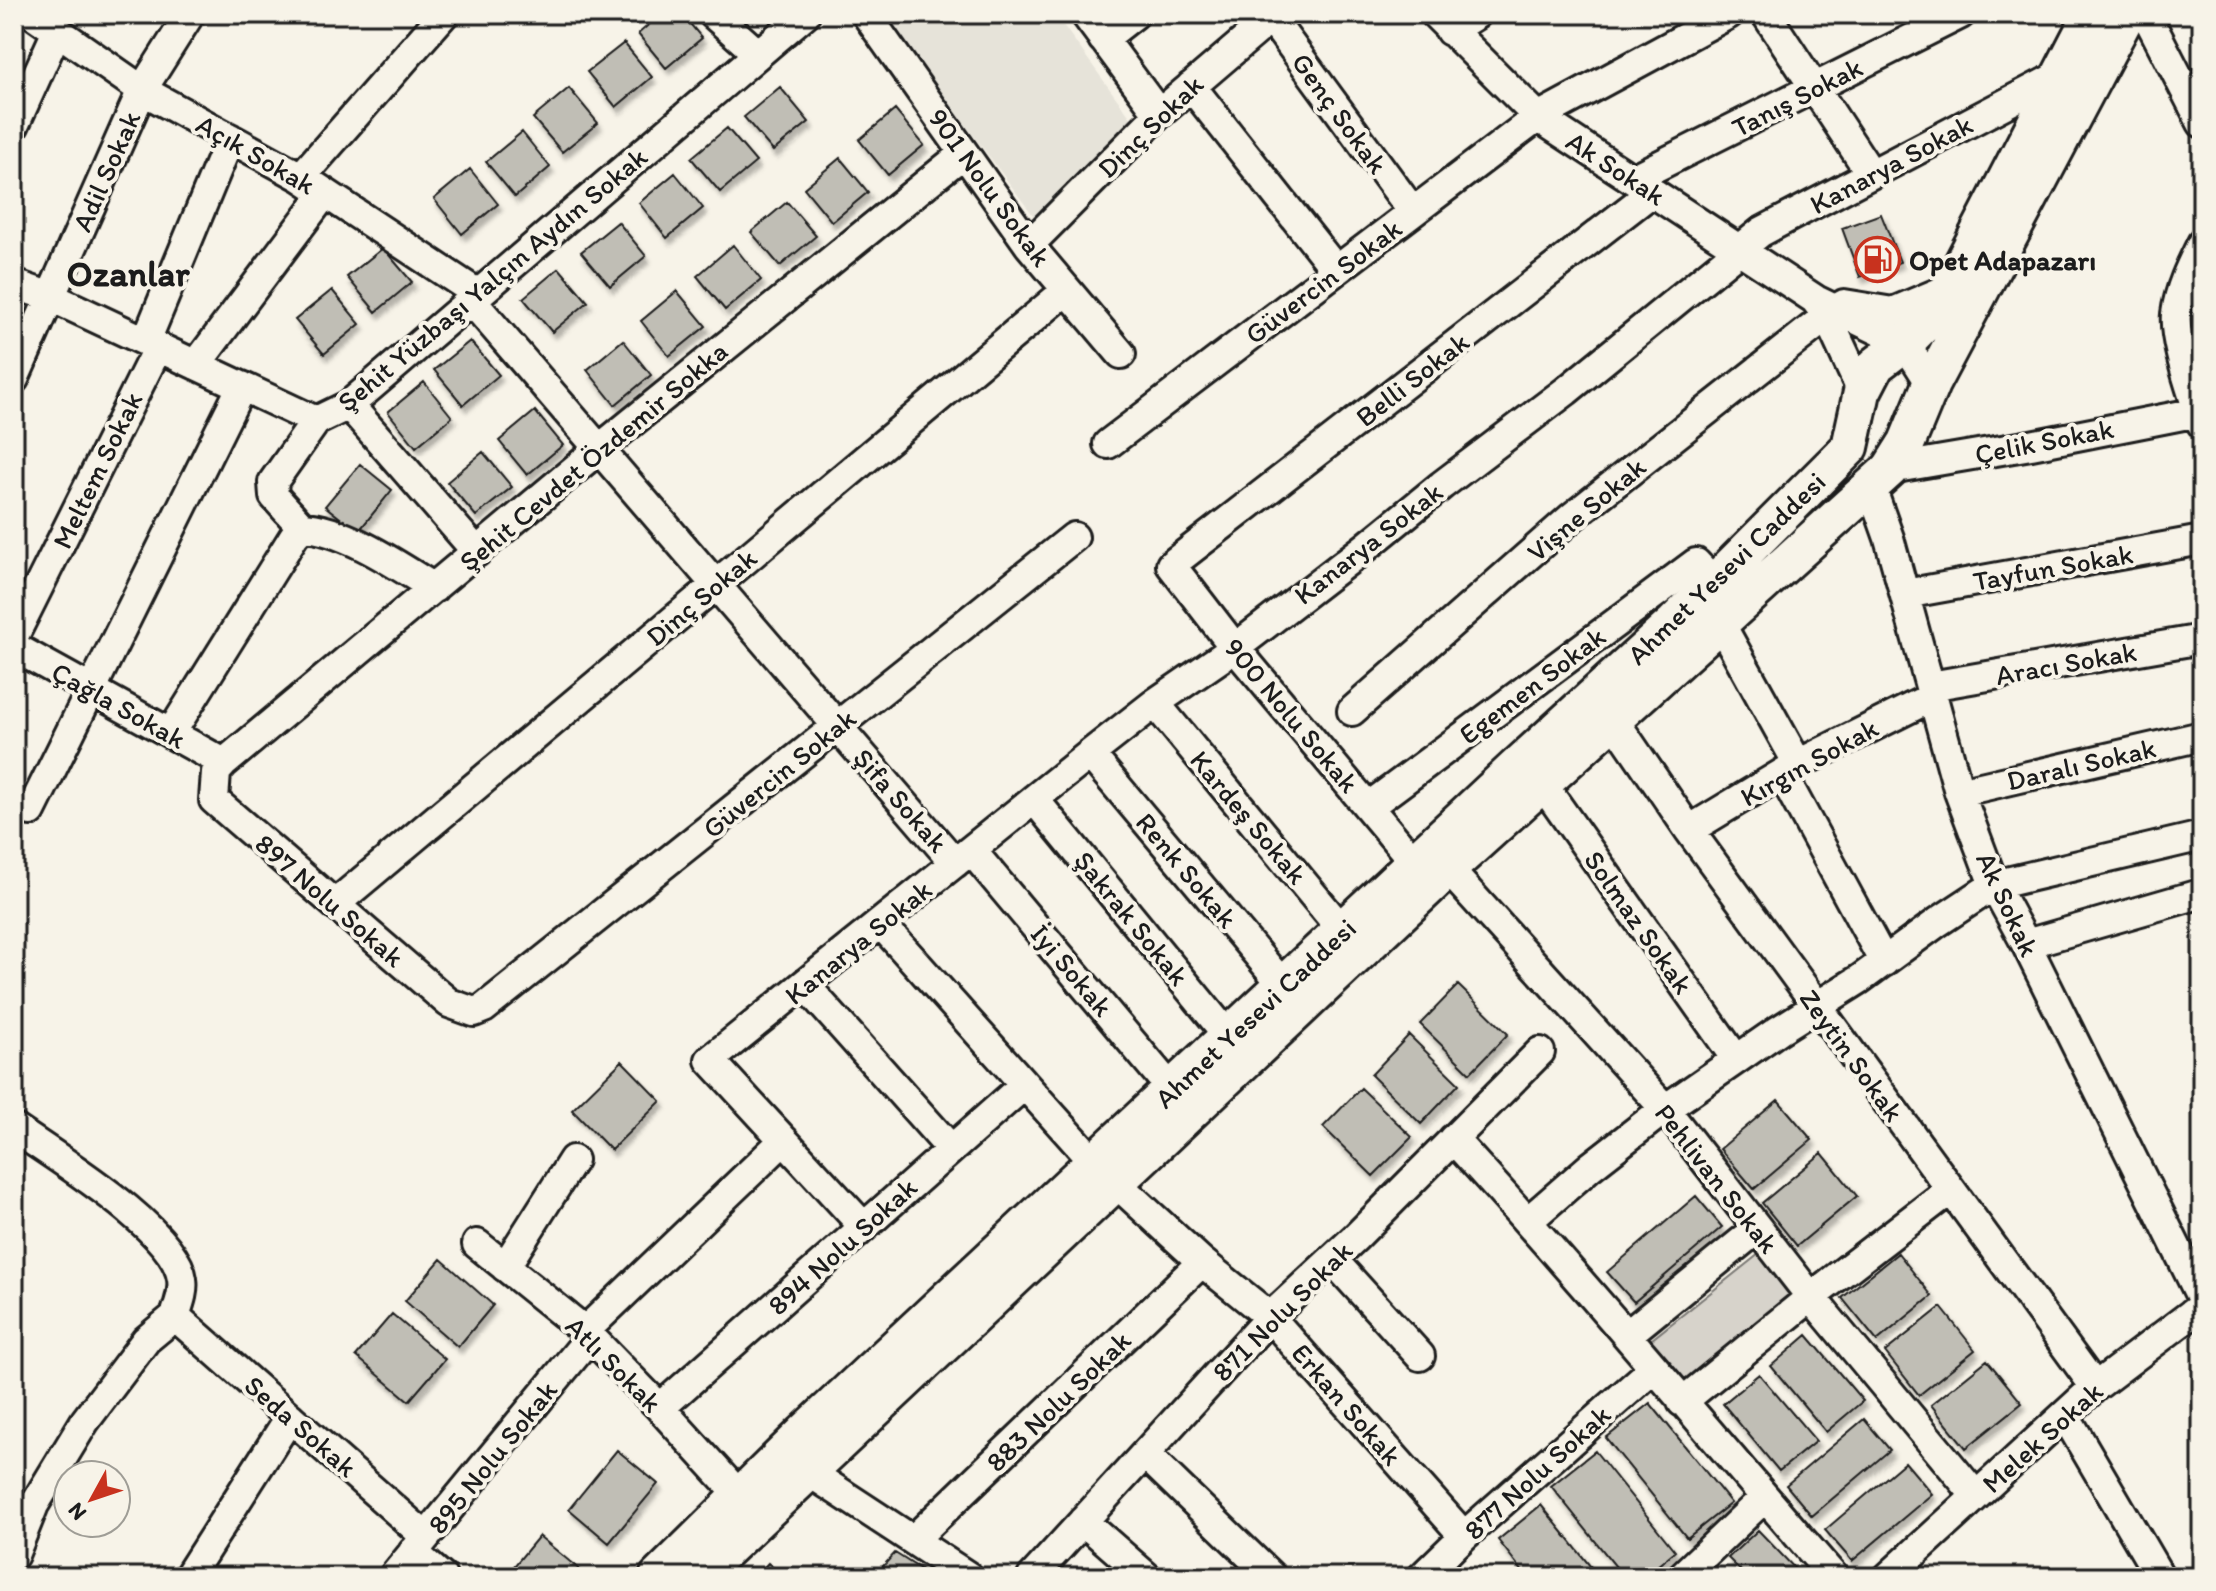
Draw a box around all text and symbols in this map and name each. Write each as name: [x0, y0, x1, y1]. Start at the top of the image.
street label: Genç Sokak: [1285, 46, 1396, 181]
street label: Tanış Sokak: [1726, 50, 1868, 144]
street label: Dinç Sokak: [1090, 67, 1210, 185]
street label: 901 Nolu Sokak: [921, 101, 1059, 273]
street label: Adil Sokak: [64, 105, 148, 236]
street label: Açık Sokak: [191, 106, 322, 202]
street label: Kanarya Sokak: [1804, 107, 1978, 221]
street label: Ak Sokak: [1560, 123, 1672, 213]
street label: Şehit Yüzbaşı Yalçın Aydın Sokak: [330, 139, 654, 419]
street label: Güvercin Sokak: [1238, 211, 1408, 351]
fuel station icon: Opet Adapazarı: [1854, 236, 1902, 284]
place label: Opet Adapazarı: [1909, 243, 2096, 277]
district label: Ozanlar: [67, 252, 190, 295]
street label: Belli Sokak: [1349, 324, 1476, 434]
street label: Şehit Cevdet Özdemir Sokka: [452, 334, 734, 578]
street label: Meltem Sokak: [44, 386, 150, 554]
street label: Çelik Sokak: [1972, 411, 2117, 471]
street label: Vişne Sokak: [1520, 449, 1653, 569]
street label: Ahmet Yesevi Caddesi: [1620, 464, 1832, 672]
street label: Kanarya Sokak: [1287, 474, 1449, 612]
street label: Tayfun Sokak: [1970, 536, 2136, 598]
street label: Dinç Sokak: [639, 541, 764, 653]
street label: Egemen Sokak: [1452, 619, 1612, 751]
street label: 900 Nolu Sokak: [1217, 631, 1367, 800]
street label: Aracı Sokak: [1993, 634, 2139, 692]
street label: Çağla Sokak: [46, 654, 193, 756]
street label: Güvercin Sokak: [695, 700, 863, 845]
street label: Kırgın Sokak: [1734, 710, 1884, 814]
street label: Daralı Sokak: [2003, 730, 2159, 798]
street label: Şifa Sokak: [847, 741, 956, 859]
street label: Kardeş Sokak: [1183, 743, 1315, 891]
street label: Renk Sokak: [1129, 805, 1245, 935]
street label: 897 Nolu Sokak: [249, 826, 412, 974]
street label: Şakrak Sokak: [1067, 844, 1197, 992]
street label: Solmaz Sokak: [1577, 844, 1701, 1000]
street label: Ak Sokak: [1969, 846, 2047, 962]
street label: Kanarya Sokak: [778, 872, 938, 1012]
street label: Ahmet Yesevi Caddesi: [1147, 911, 1363, 1115]
street label: İyi Sokak: [1024, 917, 1121, 1024]
street label: Zeytin Sokak: [1793, 982, 1911, 1128]
street label: Pehlivan Sokak: [1648, 1096, 1786, 1260]
street label: 894 Nolu Sokak: [760, 1170, 924, 1322]
street label: 871 Nolu Sokak: [1205, 1233, 1360, 1388]
street label: Atlı Sokak: [559, 1309, 669, 1419]
street label: 883 Nolu Sokak: [978, 1323, 1138, 1479]
street label: Erkan Sokak: [1285, 1336, 1409, 1472]
street label: Seda Sokak: [238, 1368, 365, 1484]
street label: 895 Nolu Sokak: [420, 1373, 564, 1540]
street label: Melek Sokak: [1975, 1374, 2110, 1500]
street label: 877 Nolu Sokak: [1457, 1397, 1618, 1547]
north arrow: [52, 1459, 132, 1539]
text: N: [62, 1497, 92, 1526]

